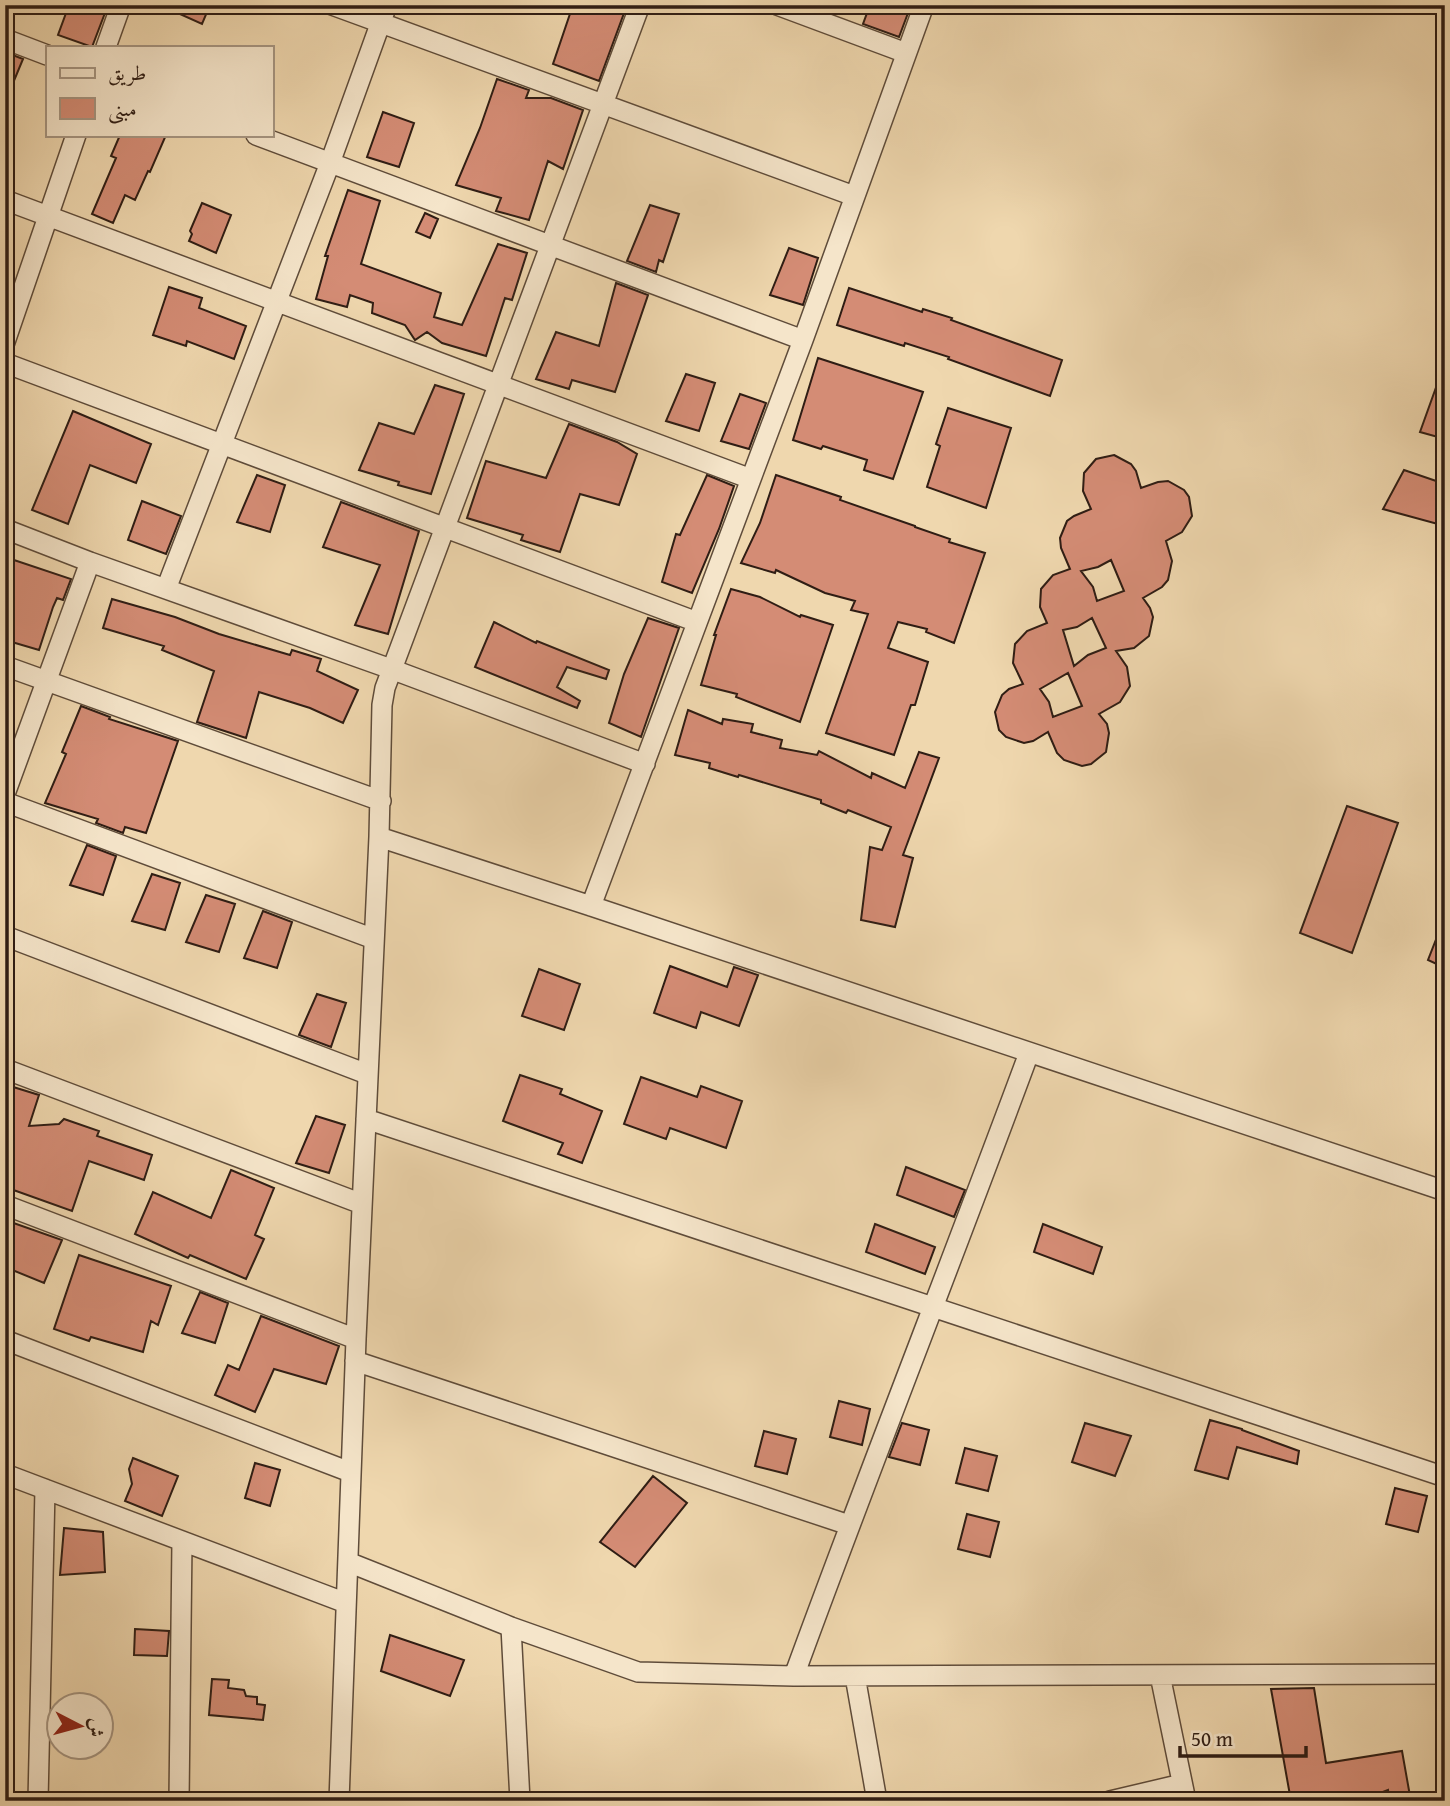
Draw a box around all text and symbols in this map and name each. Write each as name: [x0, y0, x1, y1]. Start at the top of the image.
legend: [46, 46, 273, 136]
text: طريق: [108, 57, 146, 88]
text: مبنى: [108, 93, 137, 124]
north arrow: [46, 1690, 116, 1760]
scale bar: [1180, 1715, 1306, 1759]
text: ش: [82, 1717, 112, 1739]
text: 50 m: [1191, 1723, 1233, 1754]

